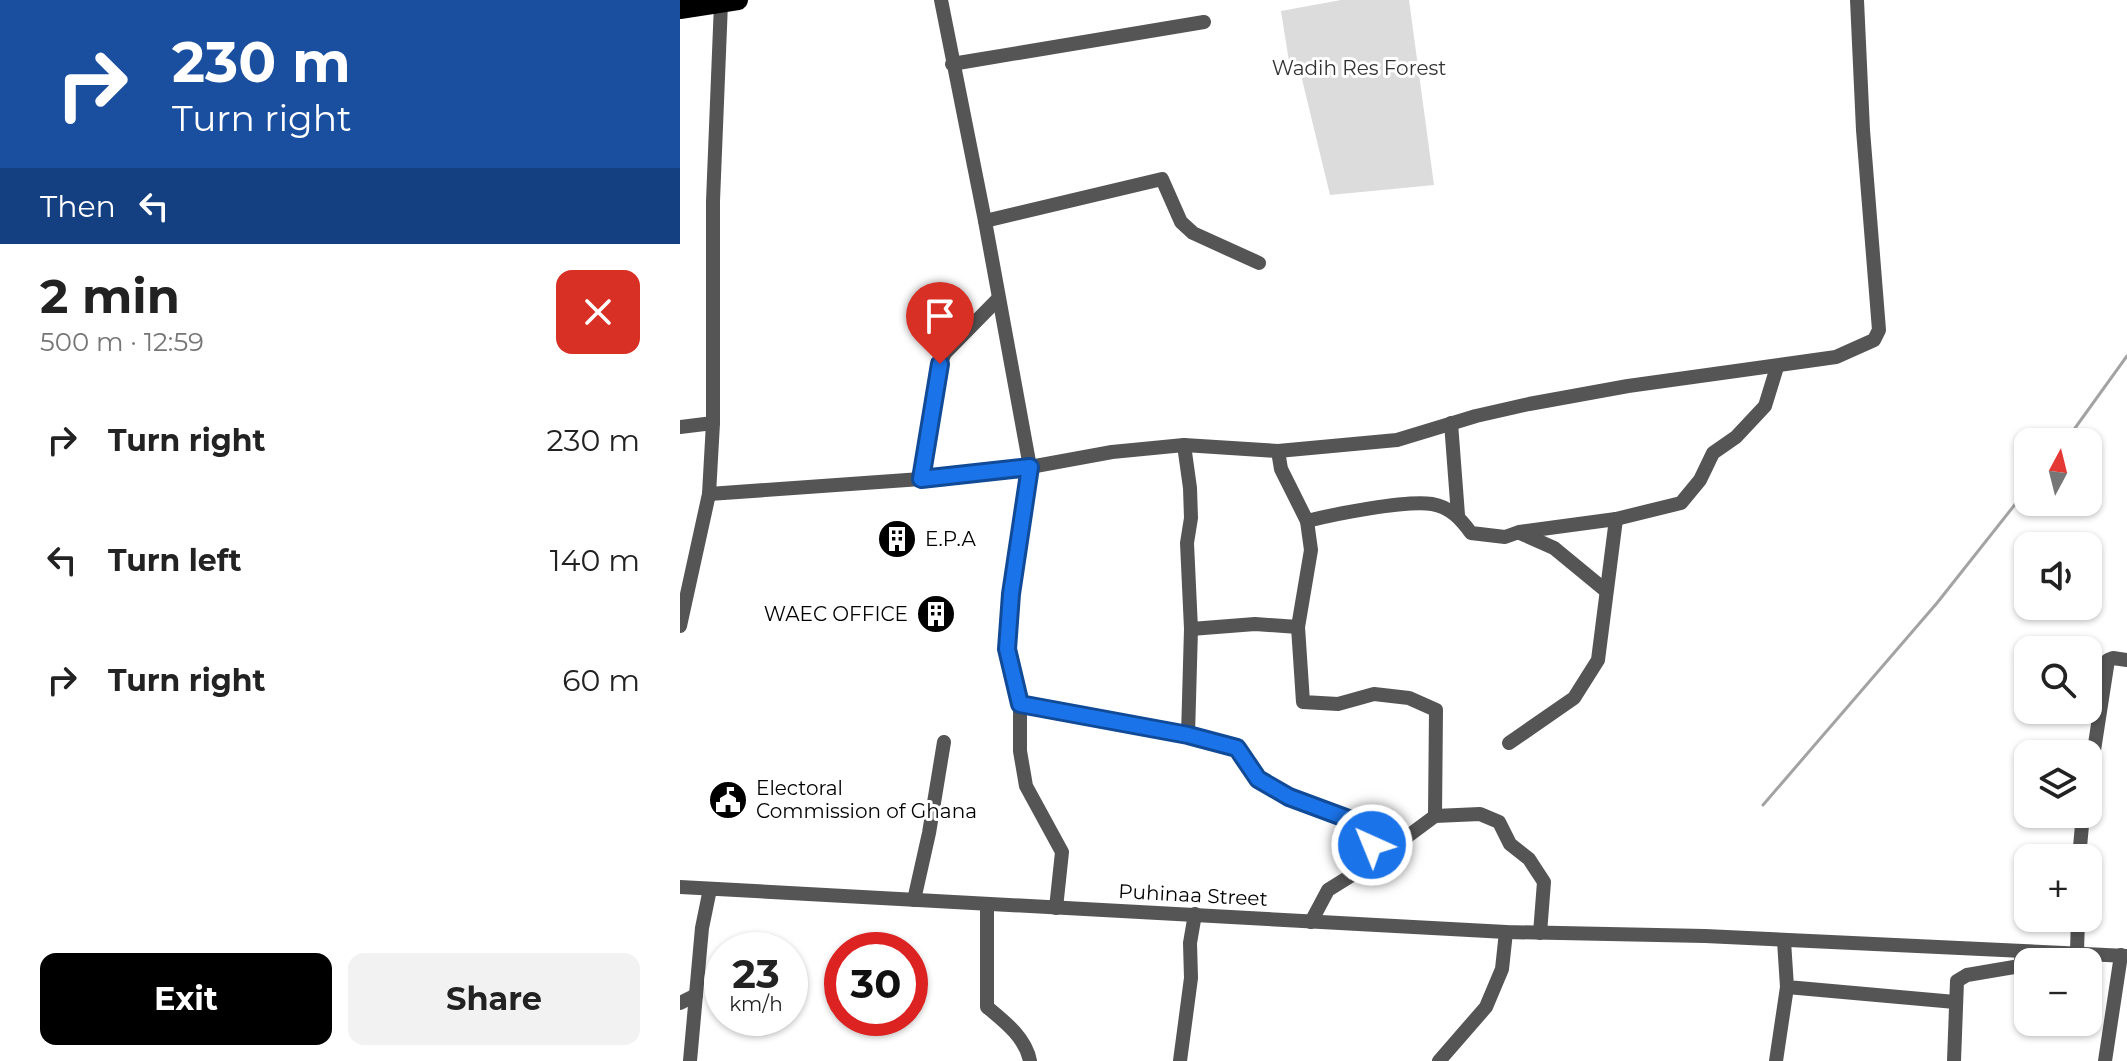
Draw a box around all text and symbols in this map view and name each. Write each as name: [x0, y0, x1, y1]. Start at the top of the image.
text: 230 m: [172, 28, 351, 96]
icon: right: [40, 32, 144, 136]
park label: Wadih Res Forest: [1272, 56, 1446, 80]
text: Turn right: [172, 96, 352, 140]
icon: left: [132, 184, 176, 228]
text: Then: [40, 188, 116, 225]
text: 2 min: [40, 267, 180, 325]
button: close: [556, 270, 640, 354]
pin: [906, 282, 974, 364]
icon: arrive: [918, 294, 962, 338]
text: 500 m · 12:59: [40, 326, 204, 358]
icon: right: [40, 418, 84, 462]
text: Turn right: [108, 422, 265, 459]
text: 230 m: [546, 422, 640, 459]
north arrow: [2014, 428, 2102, 516]
map controls: [2014, 428, 2102, 1036]
building icon: E.P.A: [876, 518, 918, 560]
place label: E.P.A: [925, 527, 977, 551]
button: sound: [2014, 532, 2102, 620]
icon: left: [40, 538, 84, 582]
text: Turn left: [108, 542, 241, 579]
text: 140 m: [550, 542, 640, 579]
building icon: WAEC OFFICE: [915, 593, 957, 635]
place label: WAEC OFFICE: [764, 602, 908, 626]
button: search: [2014, 636, 2102, 724]
icon: right: [40, 658, 84, 702]
text: Turn right: [108, 662, 265, 699]
text: 60 m: [562, 662, 640, 699]
button: layers: [2014, 740, 2102, 828]
place label: Electoral Commission of Ghana: [756, 776, 977, 823]
public building icon: Electoral Commission of Ghana: [707, 779, 749, 821]
position arrow: [1330, 803, 1414, 887]
button: +: [2014, 844, 2102, 932]
street label: Puhinaa Street: [1118, 879, 1268, 911]
speed limit sign: 30: [824, 932, 928, 1036]
button: −: [2014, 948, 2102, 1036]
text: 23: [732, 949, 780, 998]
button: Exit: [40, 953, 332, 1045]
button: Share: [348, 953, 640, 1045]
text: km/h: [729, 992, 783, 1016]

